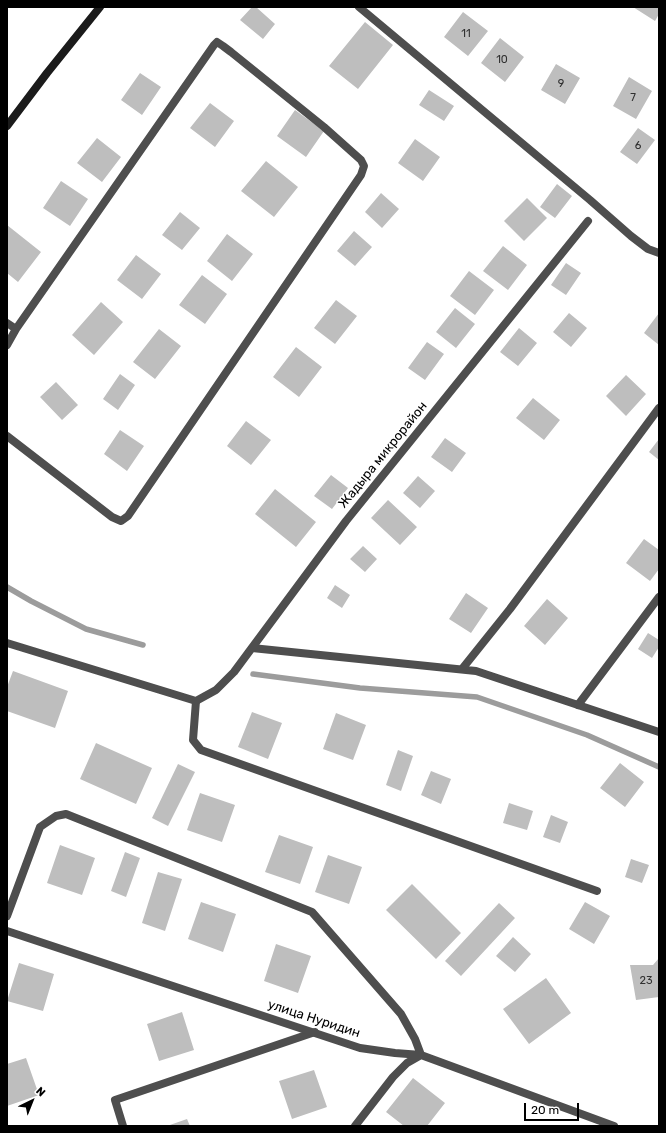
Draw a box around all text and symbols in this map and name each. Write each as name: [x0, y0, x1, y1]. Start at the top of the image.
house number: 11: [461, 27, 471, 41]
house number: 10: [496, 53, 508, 67]
house number: 9: [558, 77, 564, 91]
house number: 7: [630, 91, 636, 105]
house number: 6: [635, 139, 641, 153]
street label: Жадыра микрорайон: [335, 399, 431, 511]
house number: 23: [639, 974, 653, 988]
street label: улица Нуридин: [266, 997, 362, 1041]
north arrow: [12, 1081, 52, 1121]
text: N: [33, 1084, 48, 1099]
scale bar: [526, 1095, 581, 1121]
text: 20 m: [531, 1103, 559, 1117]

